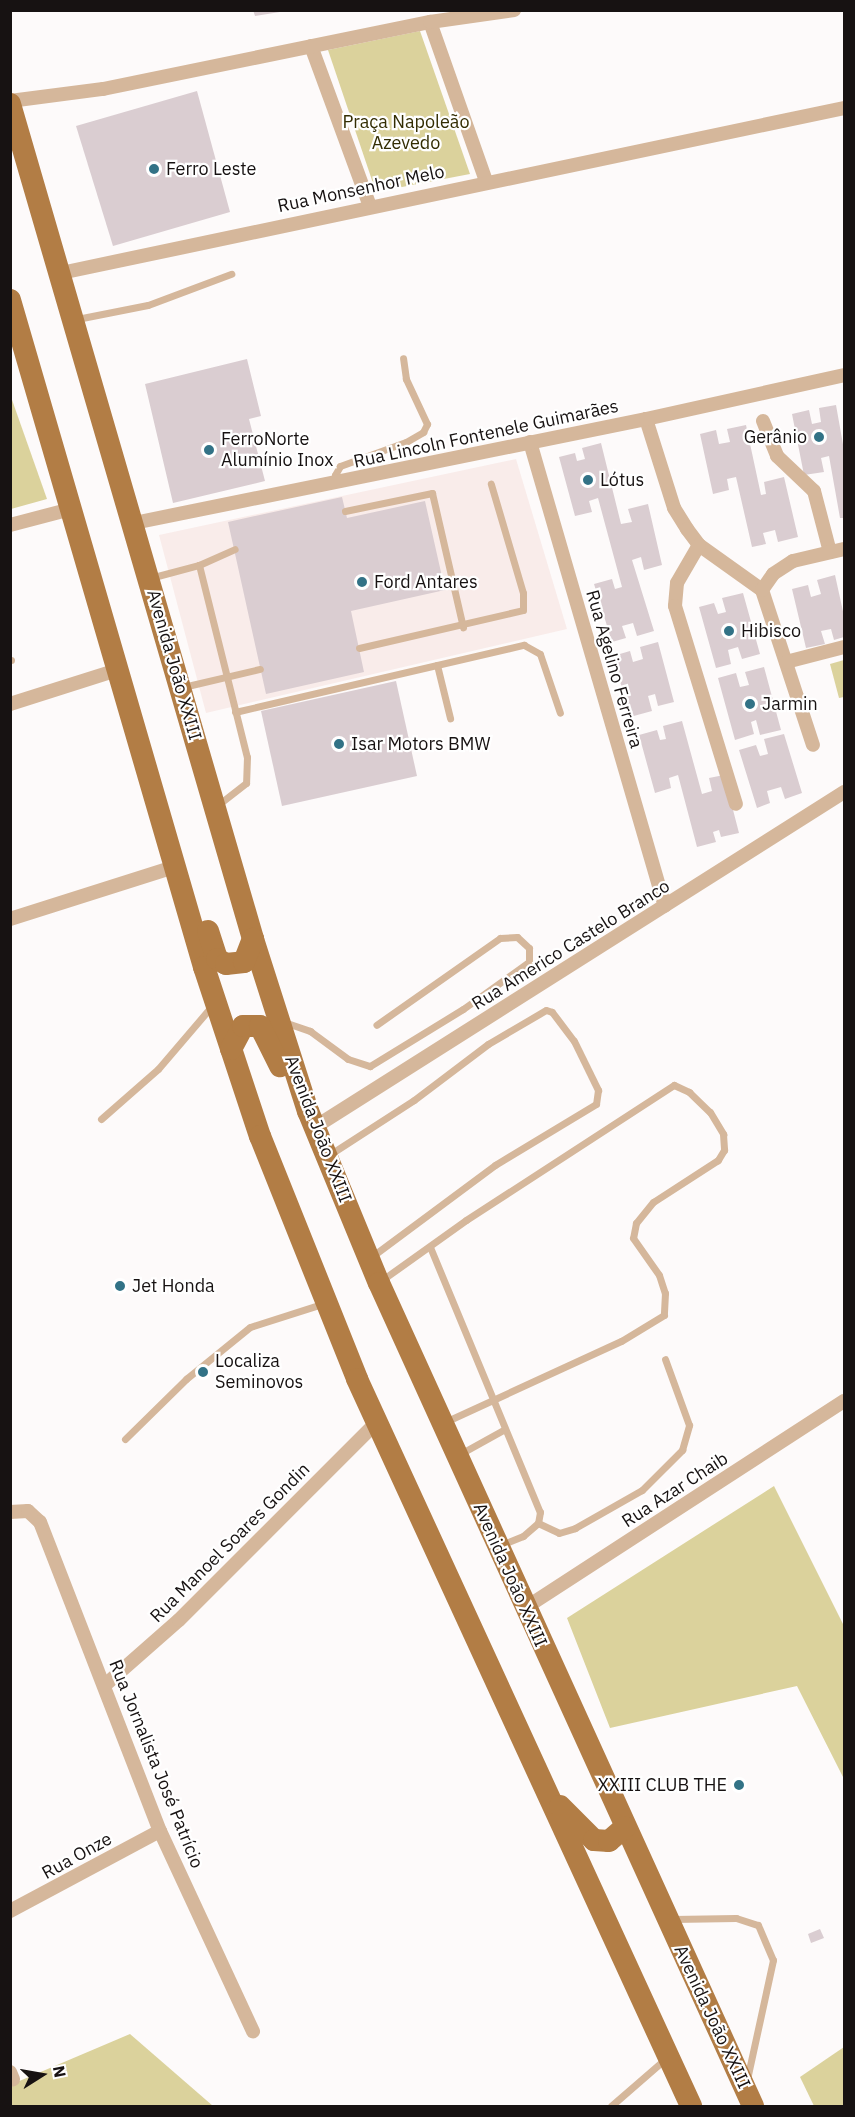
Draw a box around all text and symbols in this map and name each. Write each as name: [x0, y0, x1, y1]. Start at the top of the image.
park label: Praça Napoleão Azevedo: [342, 112, 470, 154]
place label: Ferro Leste: [166, 158, 256, 180]
street label: Rua Monsenhor Melo: [276, 161, 446, 217]
marker: Ferro Leste: [147, 162, 161, 176]
street label: Rua Lincoln Fontenele Guimarães: [352, 395, 620, 473]
place label: Gerânio: [744, 426, 807, 448]
place label: FerroNorte Alumínio Inox: [221, 429, 333, 472]
marker: Gerânio: [812, 430, 826, 444]
marker: FerroNorte Alumínio Inox: [202, 443, 216, 457]
place label: Lótus: [600, 469, 644, 491]
marker: Lótus: [581, 473, 595, 487]
place label: Ford Antares: [374, 571, 478, 593]
marker: Ford Antares: [355, 575, 369, 589]
street label: Avenida João XXIII: [142, 587, 206, 743]
street label: Rua Agelino Ferreira: [581, 587, 647, 751]
place label: Hibisco: [741, 620, 801, 642]
marker: Hibisco: [722, 624, 736, 638]
place label: Jarmin: [762, 693, 818, 715]
marker: Jarmin: [743, 697, 757, 711]
place label: Isar Motors BMW: [351, 733, 490, 755]
marker: Isar Motors BMW: [332, 737, 346, 751]
street label: Rua Americo Castelo Branco: [468, 875, 674, 1015]
street label: Avenida João XXIII: [280, 1052, 356, 1206]
place label: Jet Honda: [132, 1275, 215, 1297]
marker: Jet Honda: [113, 1279, 127, 1293]
place label: Localiza Seminovos: [215, 1351, 303, 1394]
marker: Localiza Seminovos: [196, 1365, 210, 1379]
street label: Rua Azar Chaib: [618, 1448, 732, 1532]
street label: Rua Manoel Soares Gondin: [146, 1459, 314, 1627]
street label: Avenida João XXIII: [468, 1500, 552, 1650]
street label: Rua Jornalista José Patrício: [104, 1657, 208, 1871]
place label: XXIII CLUB THE: [598, 1774, 727, 1796]
marker: XXIII CLUB THE: [732, 1778, 746, 1792]
street label: Rua Onze: [38, 1828, 116, 1884]
street label: Avenida João XXIII: [669, 1942, 755, 2092]
north arrow: [12, 2045, 72, 2105]
text: N: [49, 2064, 71, 2079]

